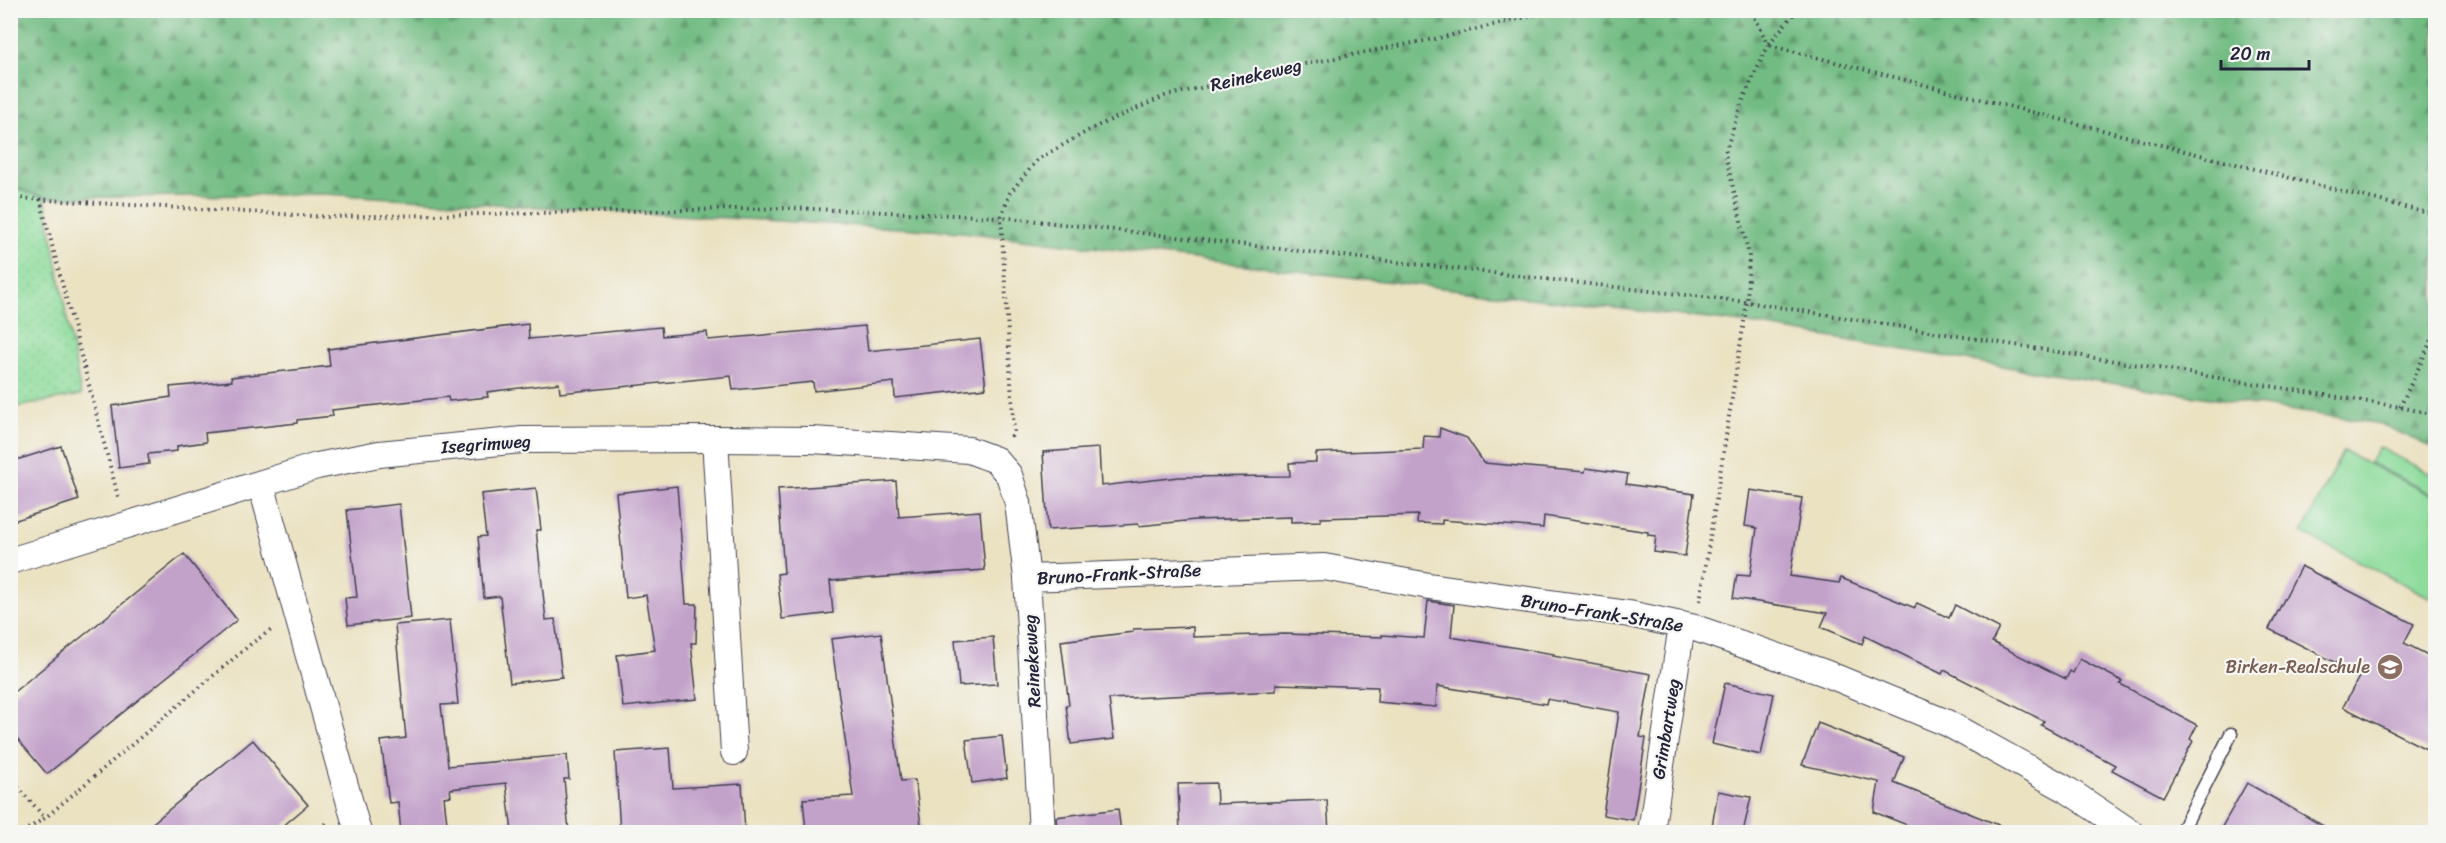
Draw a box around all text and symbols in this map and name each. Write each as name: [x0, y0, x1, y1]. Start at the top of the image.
scale bar: [2221, 33, 2310, 71]
text: 20 m: [2230, 38, 2270, 70]
street label: Reinekeweg: [1207, 49, 1305, 101]
street label: Isegrimweg: [439, 425, 532, 463]
street label: Bruno-Frank-Straße: [1036, 554, 1202, 594]
street label: Bruno-Frank-Straße: [1518, 584, 1686, 642]
street label: Reinekeweg: [1014, 614, 1050, 708]
place label: Birken-Realschule: [2225, 651, 2370, 683]
school or university icon: Birken-Realschule: [2375, 652, 2405, 682]
street label: Grimbartweg: [1642, 676, 1690, 782]

